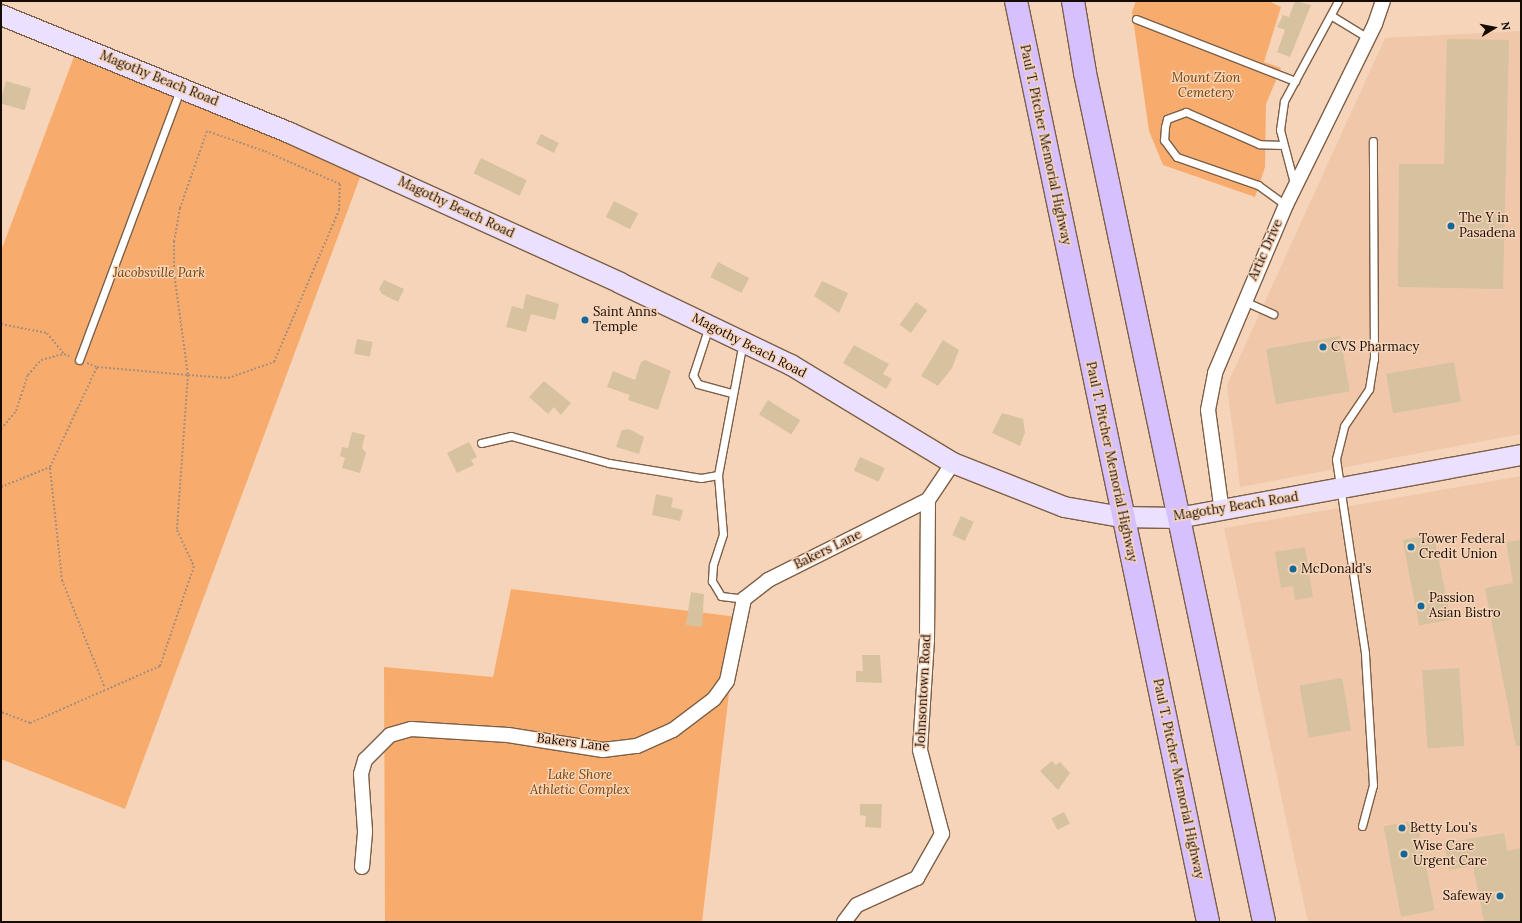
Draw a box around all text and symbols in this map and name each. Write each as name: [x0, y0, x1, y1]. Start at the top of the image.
north arrow: [1474, 8, 1514, 48]
text: N: [1498, 20, 1513, 31]
street label: Paul T. Pitcher Memorial Highway: [1016, 43, 1074, 247]
street label: Magothy Beach Road: [97, 48, 221, 110]
park label: Mount Zion Cemetery: [1171, 71, 1241, 102]
street label: Magothy Beach Road: [395, 174, 517, 242]
place label: The Y in Pasadena: [1459, 211, 1516, 242]
street label: Artic Drive: [1246, 217, 1286, 283]
marker: The Y in Pasadena: [1446, 221, 1456, 231]
park label: Jacobsville Park: [113, 265, 205, 281]
place label: Saint Anns Temple: [593, 305, 657, 336]
street label: Magothy Beach Road: [689, 310, 809, 382]
marker: Saint Anns Temple: [580, 315, 590, 325]
place label: CVS Pharmacy: [1331, 339, 1419, 355]
marker: CVS Pharmacy: [1318, 342, 1328, 352]
street label: Paul T. Pitcher Memorial Highway: [1082, 360, 1140, 564]
street label: Magothy Beach Road: [1172, 489, 1300, 525]
street label: Bakers Lane: [792, 527, 864, 573]
place label: Tower Federal Credit Union: [1419, 532, 1505, 563]
marker: Tower Federal Credit Union: [1406, 542, 1416, 552]
place label: McDonald's: [1301, 561, 1371, 577]
marker: McDonald's: [1288, 564, 1298, 574]
place label: Passion Asian Bistro: [1429, 591, 1501, 622]
marker: Passion Asian Bistro: [1416, 601, 1426, 611]
street label: Johnsontown Road: [913, 634, 935, 748]
street label: Paul T. Pitcher Memorial Highway: [1149, 677, 1207, 881]
street label: Bakers Lane: [536, 731, 610, 755]
park label: Lake Shore Athletic Complex: [530, 768, 630, 799]
place label: Betty Lou's: [1410, 820, 1477, 836]
marker: Betty Lou's: [1397, 823, 1407, 833]
place label: Wise Care Urgent Care: [1413, 839, 1487, 870]
marker: Wise Care Urgent Care: [1398, 848, 1410, 860]
place label: Safeway: [1443, 888, 1492, 904]
marker: Safeway: [1495, 891, 1505, 901]

